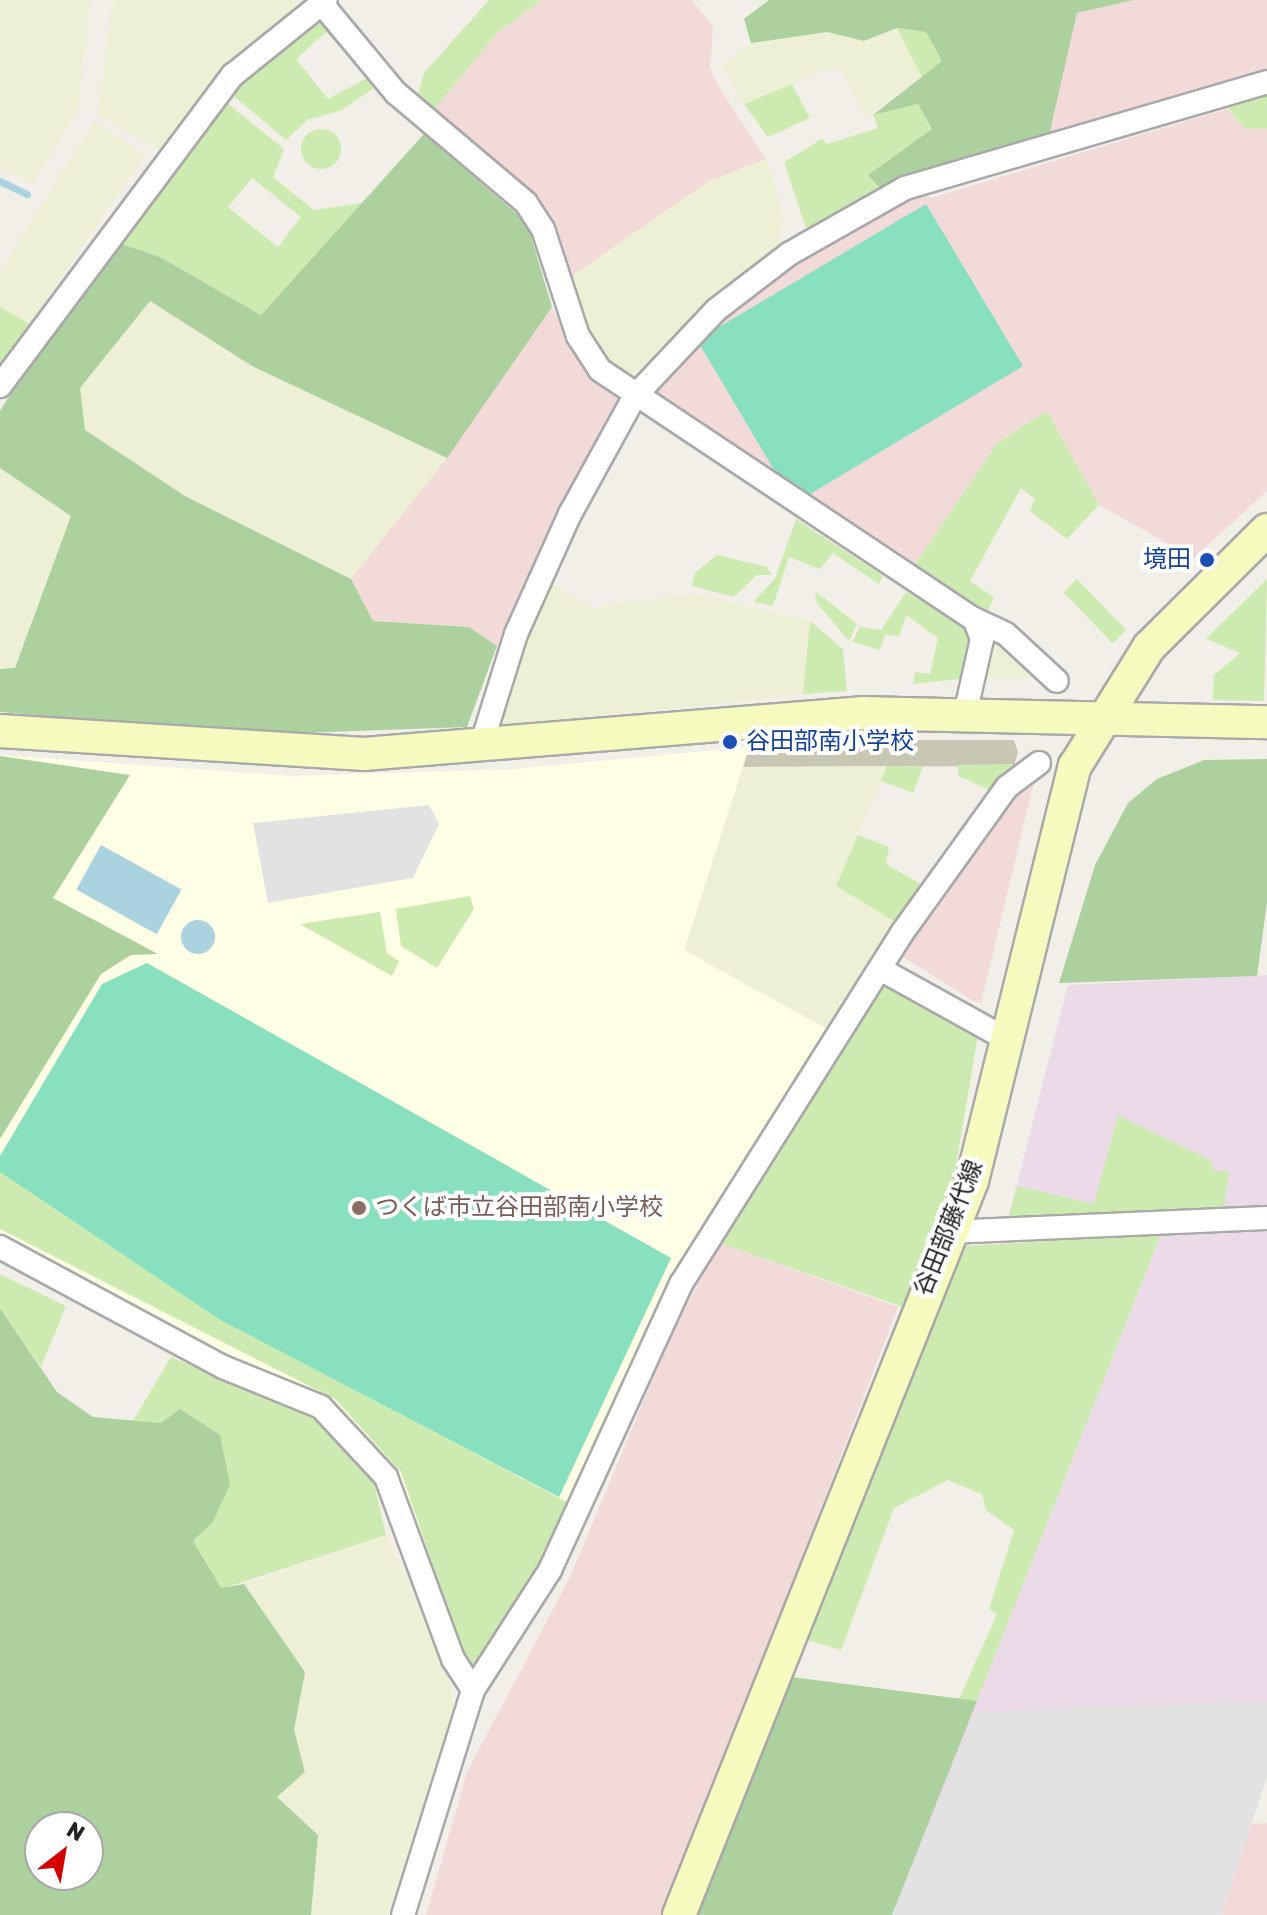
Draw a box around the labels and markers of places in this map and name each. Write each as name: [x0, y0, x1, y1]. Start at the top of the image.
place label: 境田: [1143, 546, 1191, 574]
marker: 境田: [1198, 551, 1216, 569]
place label: 谷田部南小学校: [746, 728, 914, 756]
marker: 谷田部南小学校: [721, 733, 739, 751]
place label: つくば市立谷田部南小学校: [375, 1194, 663, 1222]
marker: つくば市立谷田部南小学校: [350, 1199, 368, 1217]

